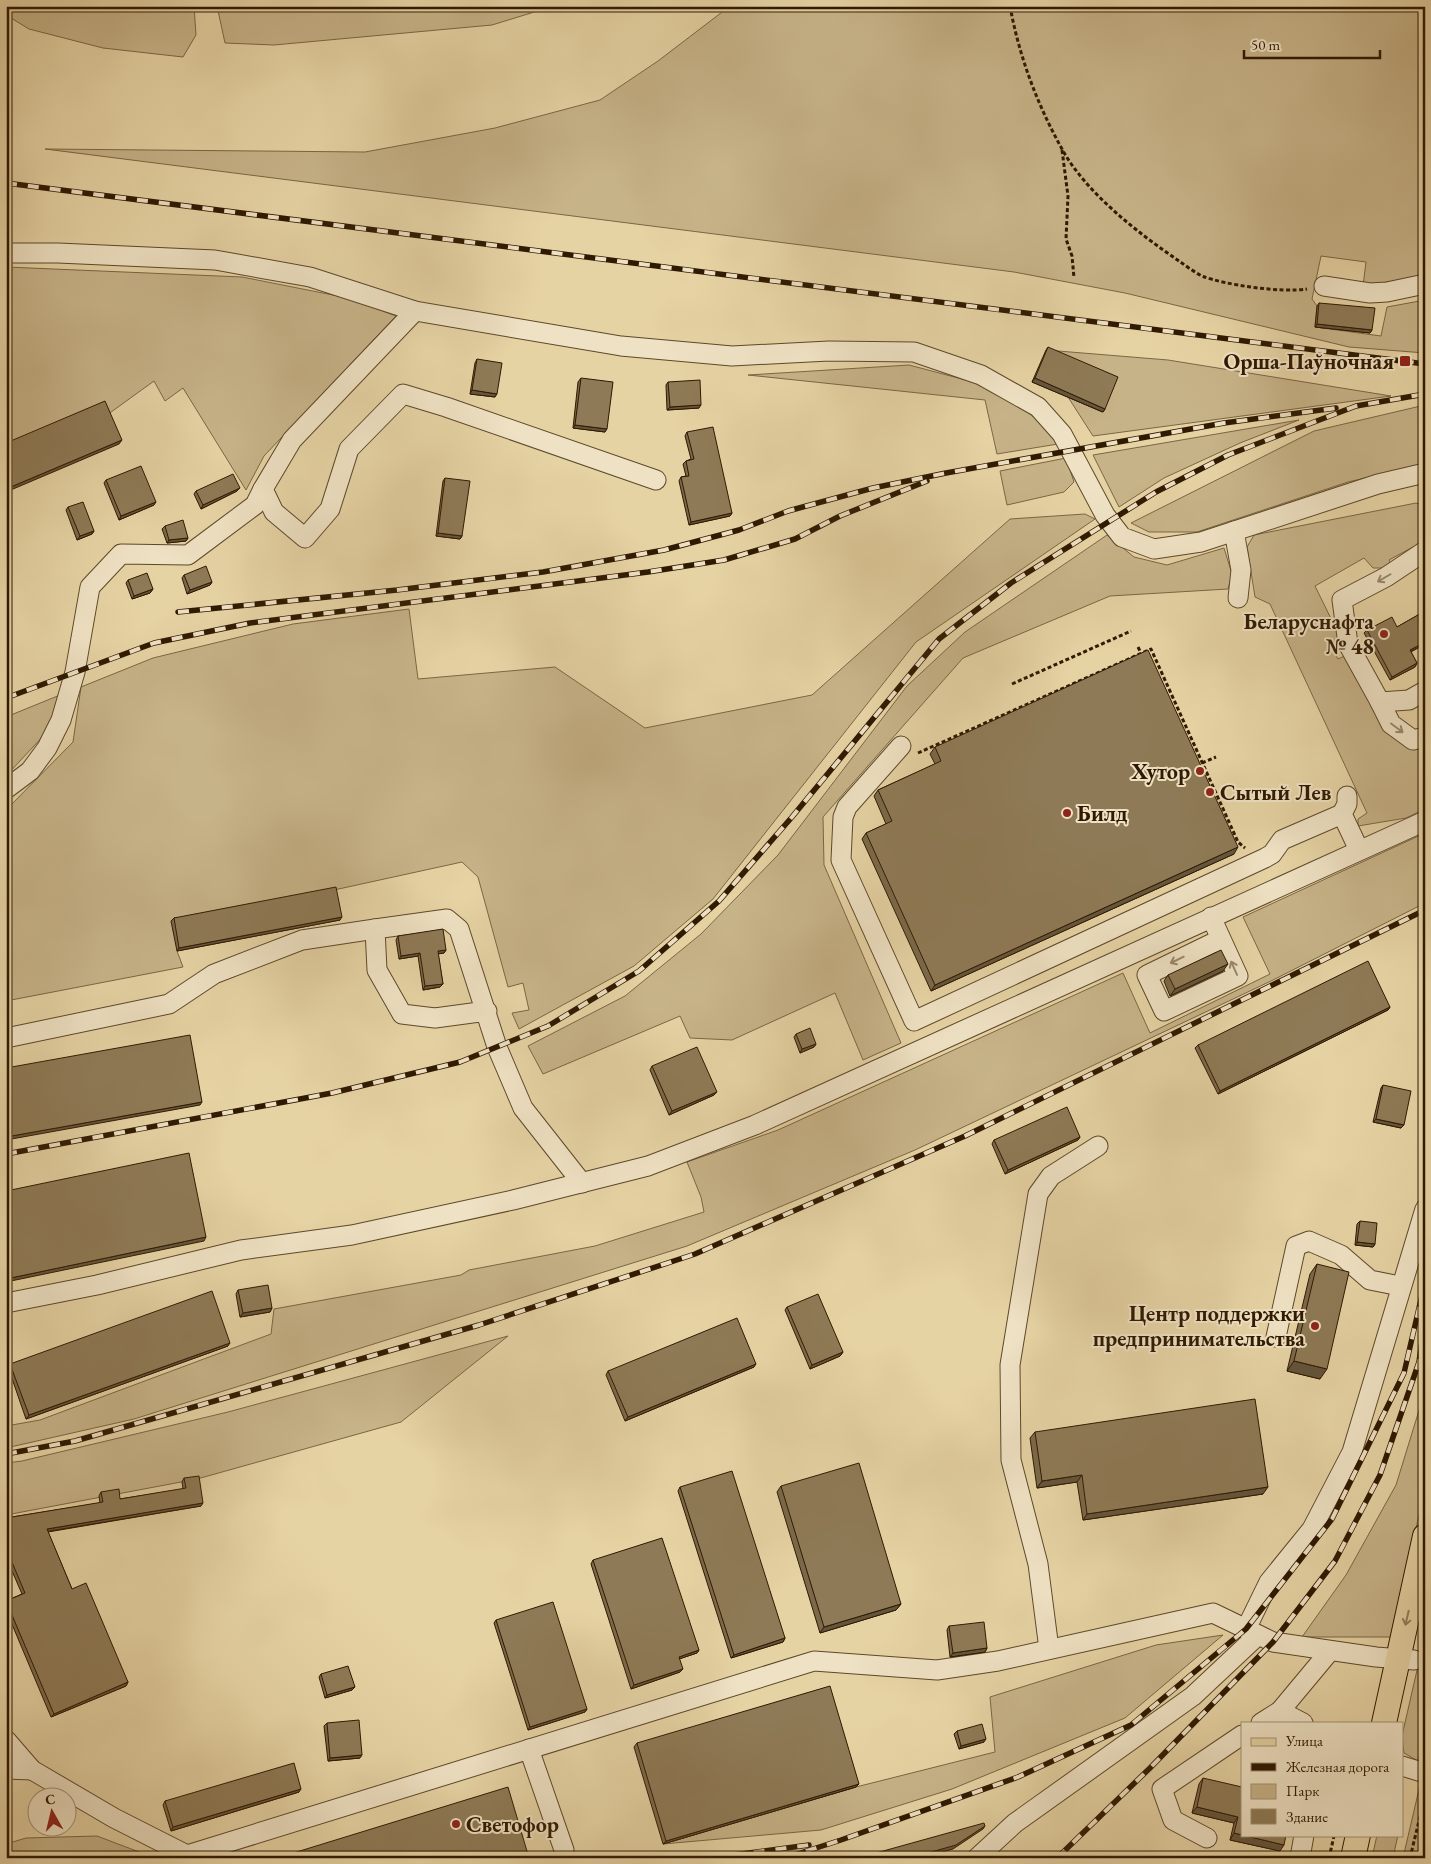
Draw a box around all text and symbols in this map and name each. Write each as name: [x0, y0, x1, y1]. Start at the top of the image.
scale bar: [1244, 28, 1380, 60]
text: 50 m: [1251, 35, 1280, 54]
place label: Орша-Паўночная: [1223, 347, 1394, 376]
marker: Орша-Паўночная: [1398, 354, 1412, 368]
one-way arrow: [1378, 573, 1392, 583]
place label: Беларуснафта № 48: [1244, 607, 1374, 661]
marker: Беларуснафта № 48: [1378, 628, 1390, 640]
one-way arrow: [1390, 723, 1404, 733]
place label: Хутор: [1131, 757, 1190, 786]
marker: Хутор: [1194, 765, 1206, 777]
place label: Сытый Лев: [1220, 778, 1332, 807]
marker: Сытый Лев: [1204, 786, 1216, 798]
place label: Билд: [1077, 799, 1128, 828]
marker: Билд: [1061, 807, 1073, 819]
one-way arrow: [1170, 956, 1185, 965]
one-way arrow: [1229, 961, 1239, 976]
place label: Центр поддержки предпринимательства: [1093, 1299, 1305, 1353]
marker: Центр поддержки предпринимательства: [1309, 1320, 1321, 1332]
one-way arrow: [1401, 1609, 1411, 1625]
legend: [1241, 1722, 1404, 1836]
text: Улица: [1285, 1731, 1323, 1750]
text: Железная дорога: [1285, 1757, 1389, 1776]
text: Парк: [1286, 1781, 1319, 1800]
north arrow: [28, 1786, 78, 1836]
text: С: [44, 1790, 56, 1809]
text: Здание: [1286, 1807, 1328, 1826]
place label: Светофор: [466, 1810, 559, 1839]
marker: Светофор: [450, 1818, 462, 1830]

